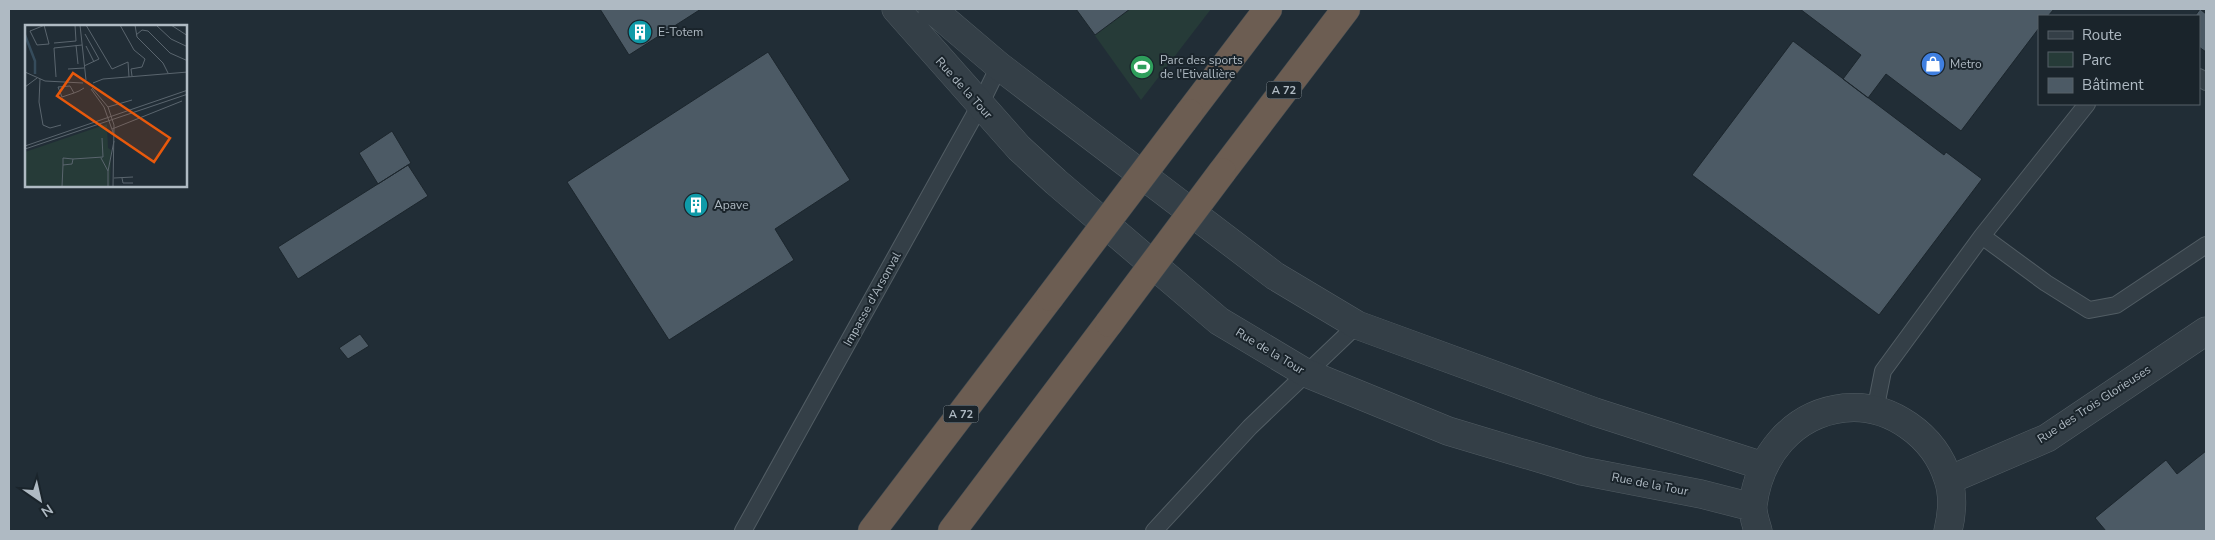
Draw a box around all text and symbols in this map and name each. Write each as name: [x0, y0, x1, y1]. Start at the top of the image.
legend: [2038, 15, 2200, 105]
building icon: E-Totem: [627, 19, 653, 45]
place label: E-Totem: [658, 24, 703, 40]
inset map: [25, 25, 188, 188]
text: Route: [2082, 25, 2122, 45]
text: Parc: [2082, 50, 2111, 70]
shop icon: Metro: [1920, 51, 1946, 77]
place label: Parc des sports de l'Etivallière: [1160, 52, 1243, 82]
street label: Rue de la Tour: [932, 54, 996, 123]
sports icon: Parc des sports de l'Etivallière: [1129, 54, 1155, 80]
place label: Metro: [1950, 56, 1982, 72]
text: Bâtiment: [2082, 75, 2144, 95]
road number: A 72: [1266, 82, 1302, 98]
building icon: Apave: [683, 192, 709, 218]
place label: Apave: [714, 197, 749, 213]
street label: Impasse d'Arsonval: [839, 249, 905, 349]
street label: Rue de la Tour: [1233, 324, 1308, 378]
street label: Rue des Trois Glorieuses: [2034, 361, 2154, 447]
road number: A 72: [944, 406, 978, 422]
street label: Rue de la Tour: [1610, 469, 1690, 499]
north arrow: [15, 475, 65, 525]
text: N: [37, 500, 57, 521]

